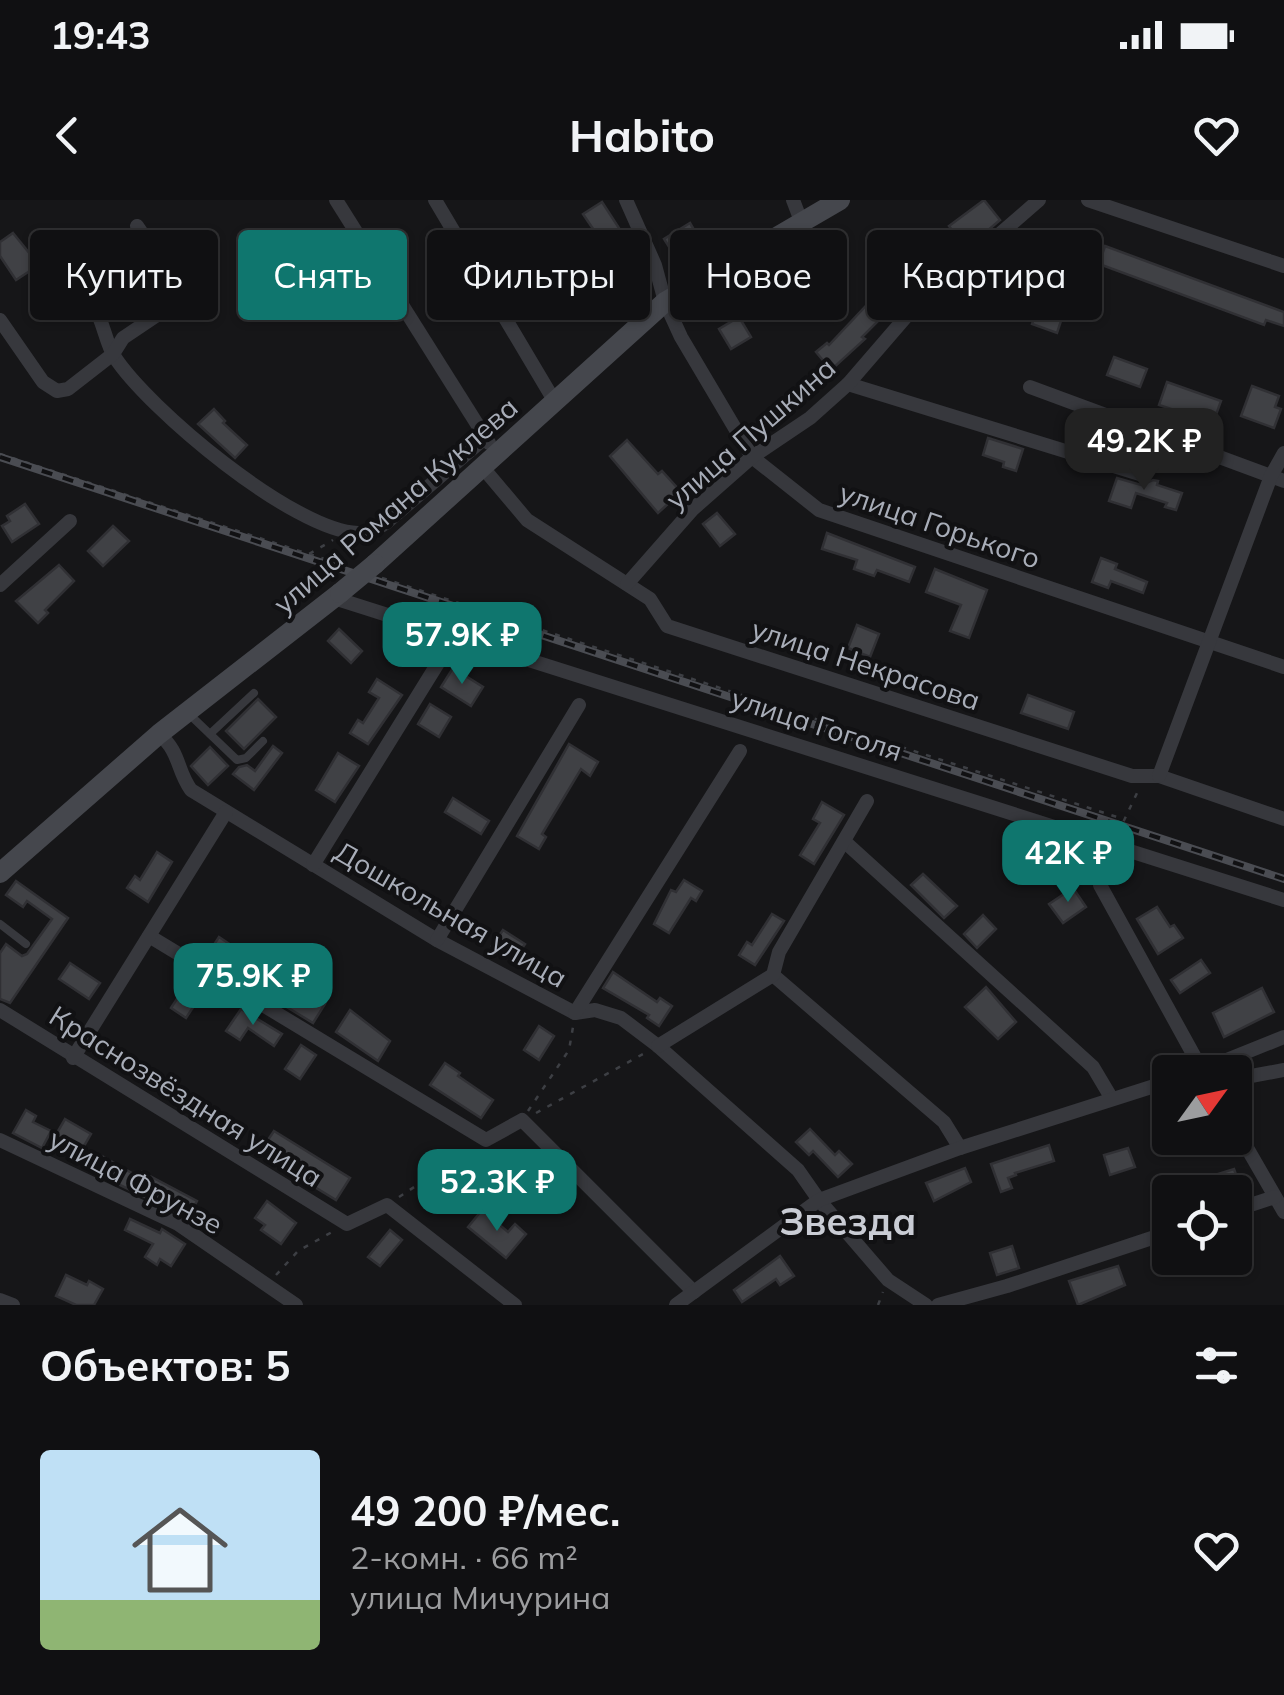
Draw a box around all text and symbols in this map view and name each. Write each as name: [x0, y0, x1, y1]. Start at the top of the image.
text: 19:43: [50, 11, 151, 59]
text: Habito: [569, 107, 715, 163]
icon: back: [40, 108, 95, 163]
icon: heart: [1189, 108, 1244, 163]
chip: Купить: [30, 230, 218, 320]
chip: Снять: [238, 230, 407, 320]
chip: Фильтры: [427, 230, 650, 320]
chip: Новое: [670, 230, 847, 320]
chip: Квартира: [867, 230, 1102, 320]
street label: улица Пушкина: [658, 350, 842, 516]
street label: улица Романа Куклева: [266, 389, 524, 621]
pin: 49.2K ₽: [1052, 408, 1236, 493]
text: 49.2K ₽: [1087, 420, 1201, 460]
street label: улица Горького: [835, 474, 1045, 576]
pin: 57.9K ₽: [370, 602, 554, 687]
street label: улица Некрасова: [747, 611, 985, 717]
text: 57.9K ₽: [405, 614, 519, 654]
street label: улица Гоголя: [727, 680, 907, 768]
pin: 42K ₽: [998, 820, 1138, 905]
text: 42K ₽: [1024, 832, 1112, 872]
street label: Дошкольная улица: [329, 833, 573, 995]
pin: 75.9K ₽: [161, 943, 345, 1028]
text: 75.9K ₽: [196, 955, 310, 995]
street label: Краснозвёздная улица: [43, 998, 329, 1194]
north arrow: [1152, 1055, 1252, 1155]
map controls: [1152, 1055, 1252, 1275]
street label: улица Фрунзе: [43, 1121, 229, 1241]
pin: 52.3K ₽: [405, 1149, 589, 1234]
text: 52.3K ₽: [440, 1161, 554, 1201]
button: locate: [1152, 1175, 1252, 1275]
district label: Звезда: [780, 1197, 916, 1245]
icon: filters: [1189, 1338, 1244, 1393]
text: Объектов: 5: [40, 1339, 290, 1392]
text: 49 200 ₽/мес.: [350, 1484, 620, 1537]
icon: home: [120, 1490, 240, 1610]
icon: heart: [1189, 1523, 1244, 1578]
text: 2-комн. · 66 m²: [350, 1537, 578, 1577]
text: улица Мичурина: [350, 1577, 611, 1617]

